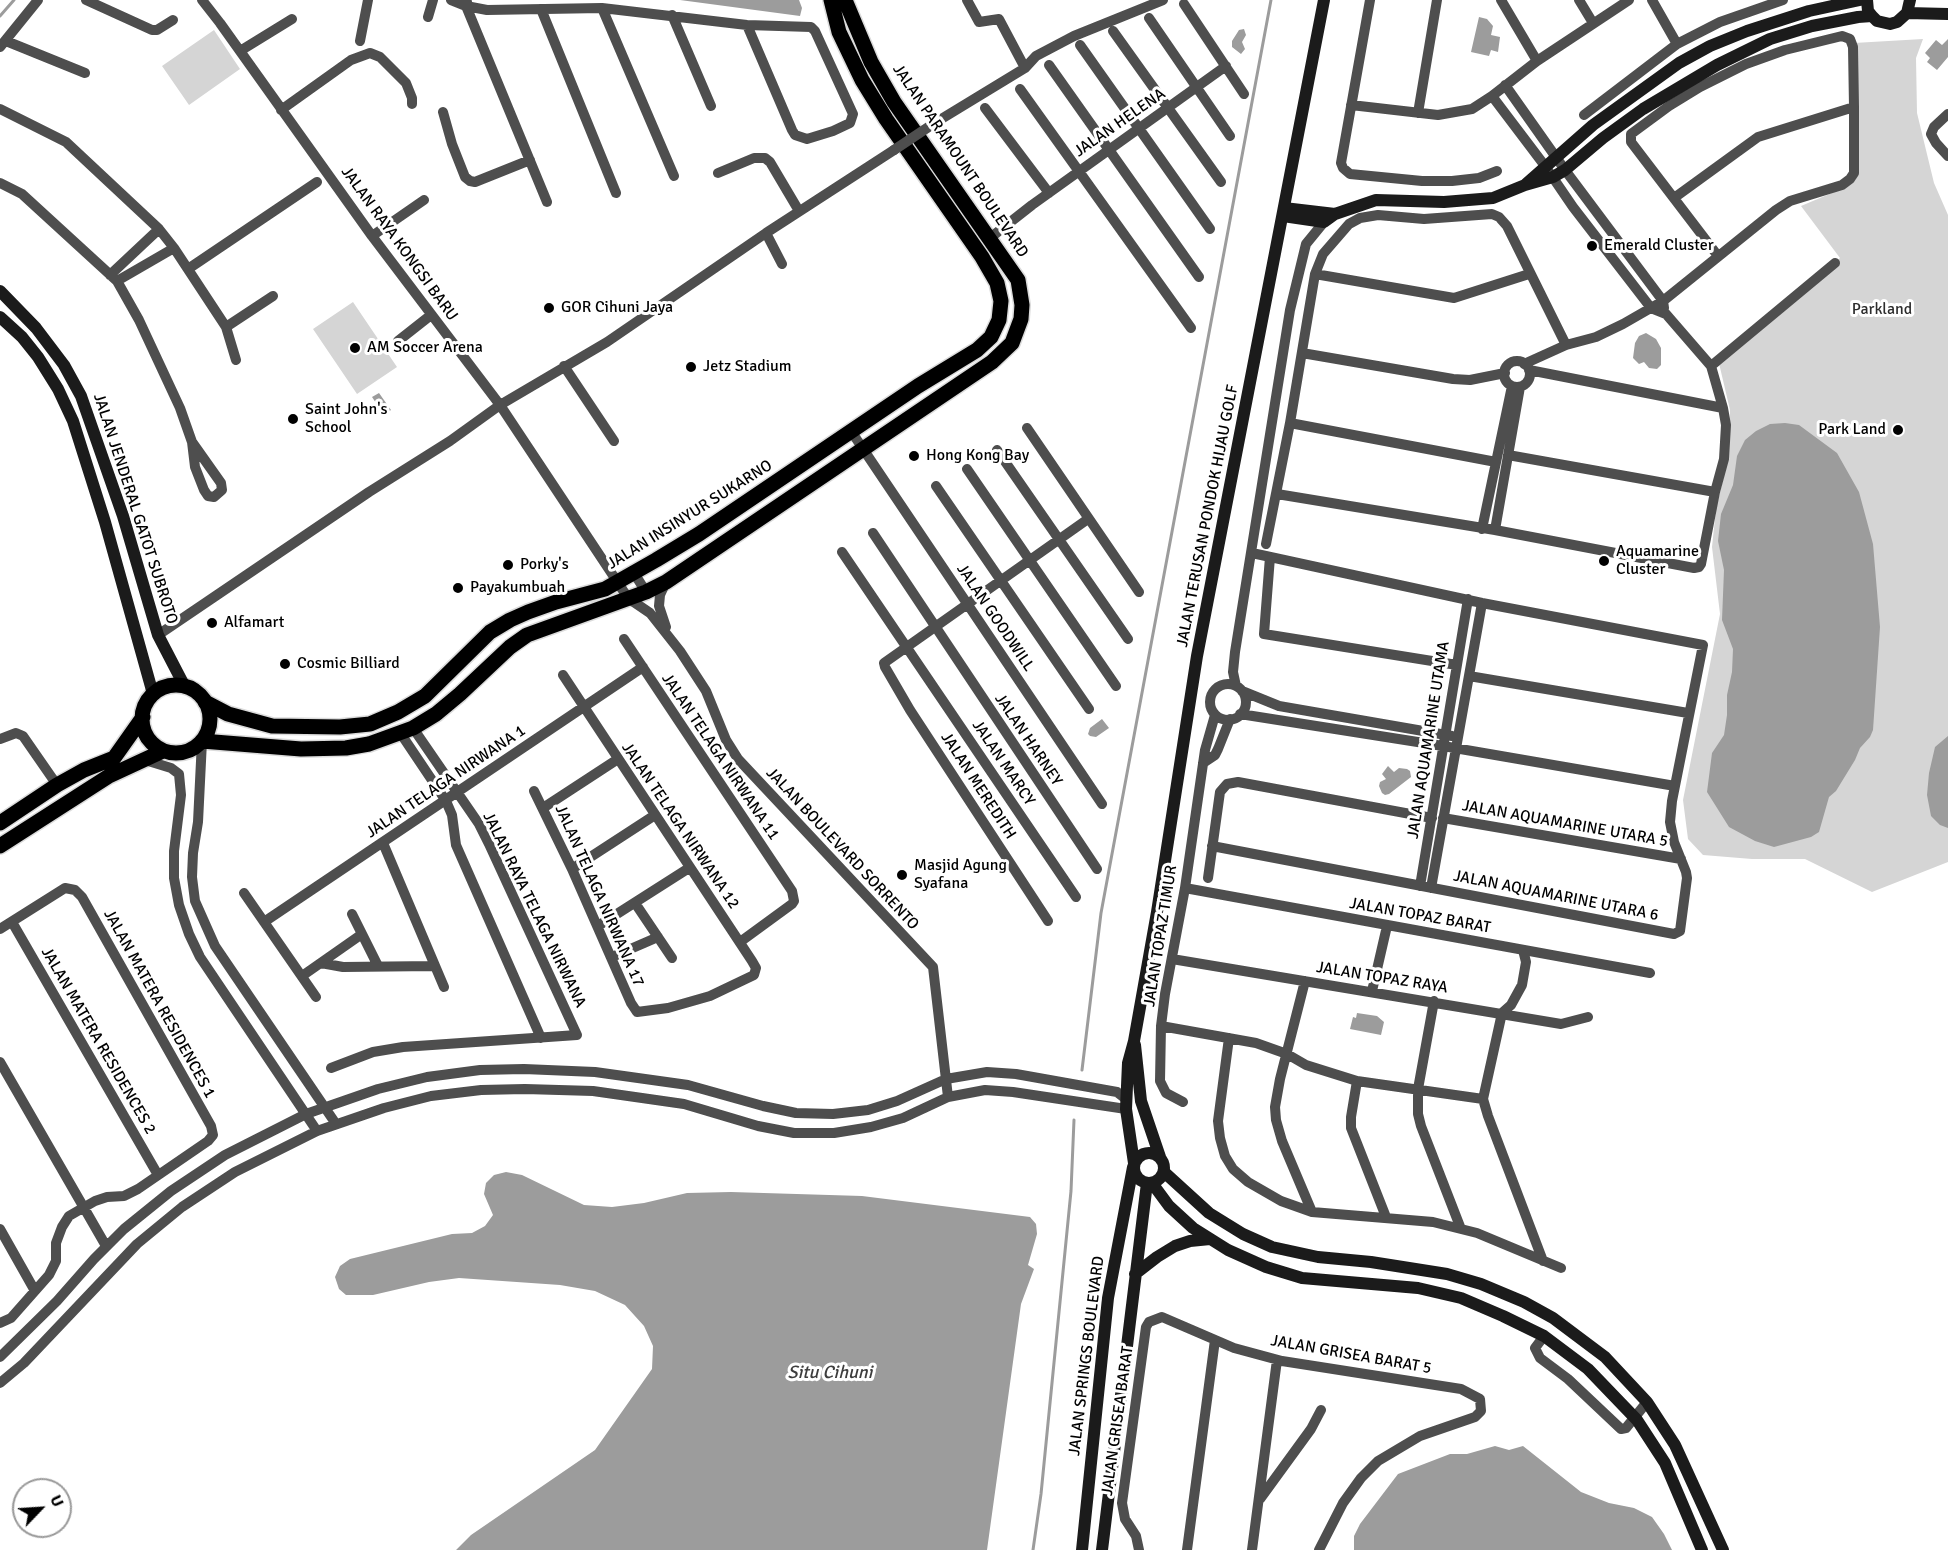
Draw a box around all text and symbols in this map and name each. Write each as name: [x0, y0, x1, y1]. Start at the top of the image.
street label: JALAN PARAMOUNT BOULEVARD: [888, 61, 1032, 261]
street label: JALAN HELENA: [1071, 85, 1169, 161]
street label: JALAN RAYA KONGSI BARU: [337, 163, 461, 325]
place label: Emerald Cluster: [1604, 236, 1714, 256]
marker: Emerald Cluster: [1585, 239, 1599, 253]
place label: GOR Cihuni Jaya: [561, 298, 673, 318]
park label: Parkland: [1852, 300, 1912, 320]
marker: GOR Cihuni Jaya: [542, 301, 556, 315]
place label: AM Soccer Arena: [367, 338, 483, 358]
marker: AM Soccer Arena: [348, 341, 362, 355]
place label: Jetz Stadium: [703, 357, 791, 377]
marker: Jetz Stadium: [684, 360, 698, 374]
street label: JALAN TERUSAN PONDOK HIJAU GOLF: [1173, 383, 1243, 649]
street label: JALAN JENDERAL GATOT SUBROTO: [89, 391, 181, 627]
place label: Saint John's School: [305, 400, 387, 438]
marker: Saint John's School: [286, 412, 300, 426]
place label: Park Land: [1818, 420, 1886, 440]
marker: Park Land: [1891, 423, 1905, 437]
place label: Hong Kong Bay: [926, 446, 1029, 466]
marker: Hong Kong Bay: [907, 449, 921, 463]
street label: JALAN INSINYUR SUKARNO: [604, 456, 776, 574]
place label: Aquamarine Cluster: [1616, 542, 1699, 580]
marker: Aquamarine Cluster: [1597, 554, 1611, 568]
place label: Porky's: [520, 555, 569, 575]
marker: Porky's: [501, 558, 515, 572]
street label: JALAN GOODWILL: [952, 561, 1038, 675]
place label: Payakumbuah: [470, 578, 565, 598]
marker: Payakumbuah: [451, 581, 465, 595]
place label: Alfamart: [224, 613, 284, 633]
marker: Alfamart: [205, 616, 219, 630]
street label: JALAN AQUAMARINE UTAMA: [1404, 640, 1454, 840]
place label: Cosmic Billiard: [297, 654, 400, 674]
marker: Cosmic Billiard: [278, 657, 292, 671]
street label: JALAN TELAGA NIRWANA 11: [657, 670, 783, 844]
street label: JALAN HARNEY: [990, 690, 1066, 790]
street label: JALAN MARCY: [967, 717, 1039, 809]
street label: JALAN TELAGA NIRWANA 1: [363, 721, 529, 843]
street label: JALAN MEREDITH: [936, 729, 1020, 843]
street label: JALAN TELAGA NIRWANA 12: [617, 739, 743, 913]
street label: JALAN BOULEVARD SORRENTO: [762, 764, 922, 934]
street label: JALAN AQUAMARINE UTARA 5: [1461, 796, 1669, 852]
street label: JALAN TELAGA NIRWANA 17: [550, 802, 648, 990]
street label: JALAN RAYA TELAGA NIRWANA: [478, 809, 590, 1011]
place label: Masjid Agung Syafana: [914, 856, 1007, 894]
street label: JALAN TOPAZ TIMUR: [1140, 864, 1182, 1008]
street label: JALAN AQUAMARINE UTARA 6: [1452, 867, 1660, 925]
marker: Masjid Agung Syafana: [895, 868, 909, 882]
street label: JALAN TOPAZ BARAT: [1348, 894, 1492, 938]
street label: JALAN MATERA RESIDENCES 1: [99, 906, 219, 1102]
street label: JALAN MATERA RESIDENCES 2: [36, 944, 160, 1138]
street label: JALAN TOPAZ RAYA: [1315, 958, 1449, 998]
street label: JALAN SPRINGS BOULEVARD: [1065, 1255, 1109, 1457]
street label: JALAN GRISEA BARAT 5: [1269, 1331, 1433, 1379]
street label: JALAN GRISEA BARAT: [1098, 1345, 1138, 1497]
water label: Situ Cihuni: [788, 1362, 872, 1384]
north arrow: [12, 1478, 72, 1538]
text: U: [45, 1492, 68, 1510]

